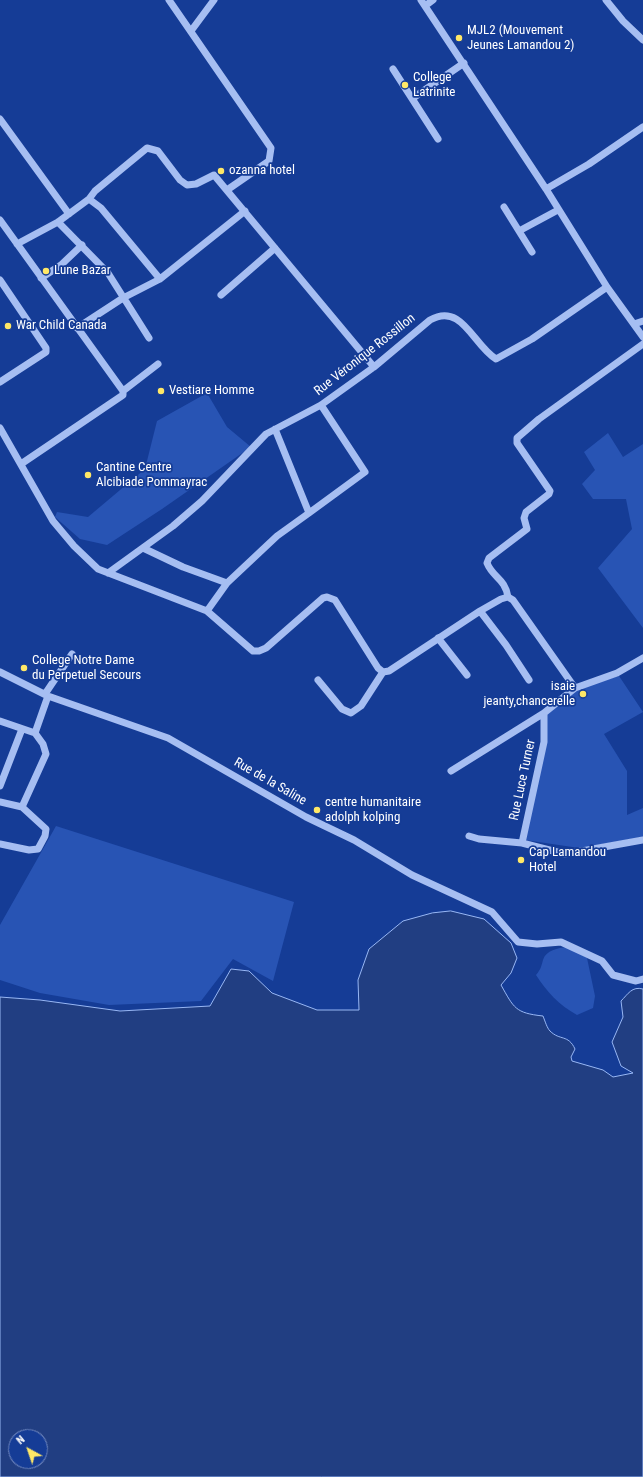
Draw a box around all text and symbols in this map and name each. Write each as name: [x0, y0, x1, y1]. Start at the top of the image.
place label: MJL2 (Mouvement Jeunes Lamandou 2): [467, 23, 574, 54]
marker: MJL2 (Mouvement Jeunes Lamandou 2): [454, 33, 464, 43]
place label: College Latrinite: [413, 70, 455, 101]
marker: College Latrinite: [400, 80, 410, 90]
place label: ozanna hotel: [229, 163, 295, 179]
marker: ozanna hotel: [216, 166, 226, 176]
place label: Lune Bazar: [54, 263, 111, 279]
marker: Lune Bazar: [41, 266, 51, 276]
street label: Rue Véronique Rossillon: [311, 311, 419, 399]
place label: War Child Canada: [16, 318, 107, 334]
marker: War Child Canada: [3, 321, 13, 331]
place label: Vestiare Homme: [169, 383, 254, 399]
marker: Vestiare Homme: [156, 386, 166, 396]
place label: Cantine Centre Alcibiade Pommayrac: [96, 460, 207, 491]
marker: Cantine Centre Alcibiade Pommayrac: [83, 470, 93, 480]
place label: College Notre Dame du Perpetuel Secours: [32, 653, 141, 684]
marker: College Notre Dame du Perpetuel Secours: [19, 663, 29, 673]
place label: isaie jeanty,chancerelle: [483, 679, 575, 710]
marker: isaie jeanty,chancerelle: [578, 689, 588, 699]
street label: Rue Luce Turner: [507, 738, 539, 822]
street label: Rue de la Saline: [231, 755, 309, 809]
place label: centre humanitaire adolph kolping: [325, 795, 421, 826]
marker: centre humanitaire adolph kolping: [312, 805, 322, 815]
place label: Cap Lamandou Hotel: [529, 845, 606, 876]
marker: Cap Lamandou Hotel: [516, 855, 526, 865]
north arrow: [8, 1429, 48, 1469]
text: N: [14, 1433, 27, 1447]

